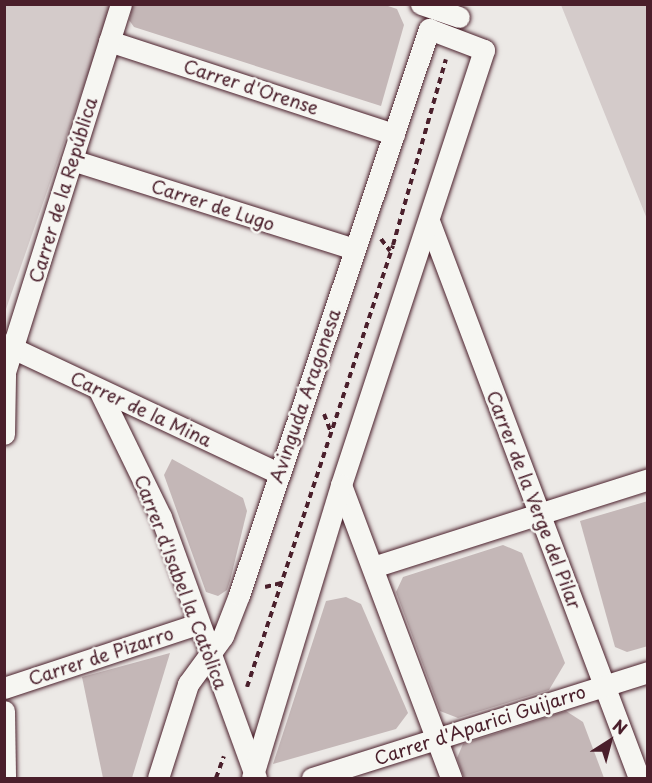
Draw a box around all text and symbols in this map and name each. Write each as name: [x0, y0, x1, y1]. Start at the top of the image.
street label: Carrer d'Orense: [181, 55, 321, 119]
street label: Carrer de la República: [24, 93, 102, 287]
street label: Carrer de Lugo: [148, 175, 278, 235]
street label: Avinguda Aragonesa: [265, 307, 345, 485]
street label: Carrer de la Mina: [66, 366, 216, 452]
street label: Carrer de la Verge del Pilar: [481, 386, 587, 614]
street label: Carrer d'Isabel la Catòlica: [130, 471, 232, 693]
street label: Carrer de Pizarro: [25, 622, 177, 690]
street label: Carrer d'Aparici Guijarro: [371, 680, 589, 770]
north arrow: [580, 711, 640, 771]
text: N: [608, 713, 633, 740]

